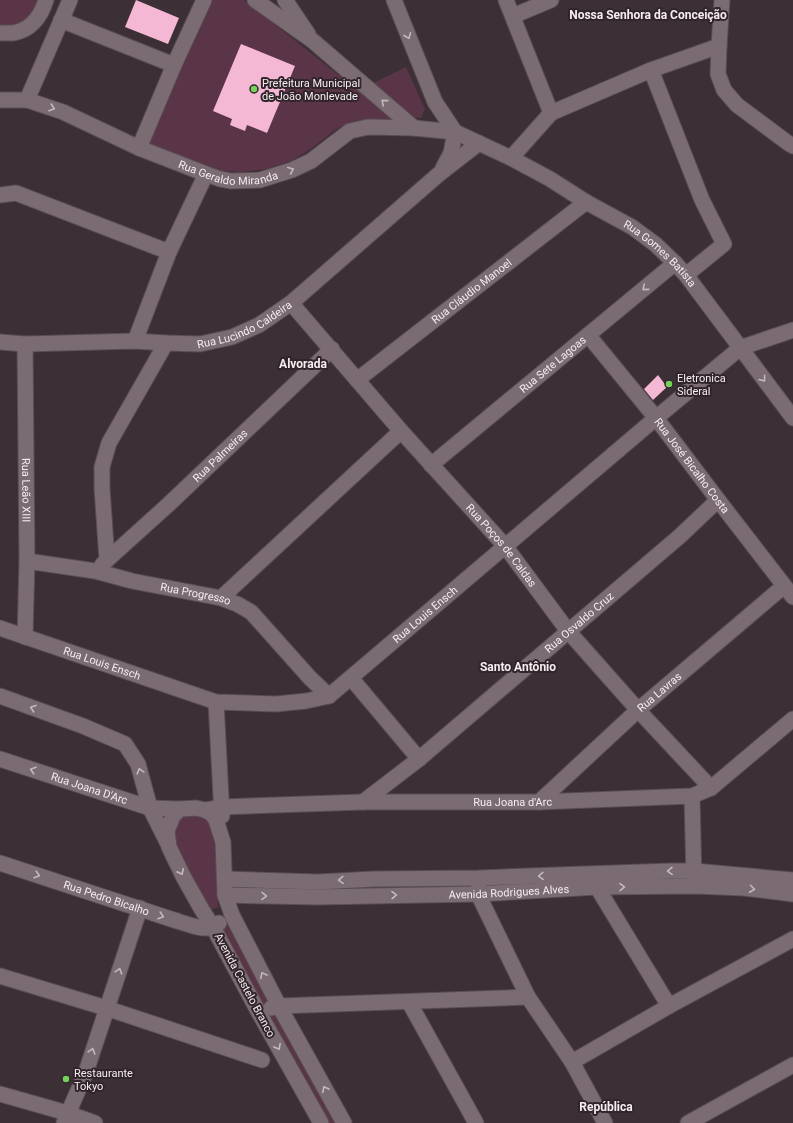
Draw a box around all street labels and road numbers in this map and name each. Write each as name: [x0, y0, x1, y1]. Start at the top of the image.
street label: Rua Geraldo Miranda: [176, 158, 280, 188]
street label: Rua Gomes Batista: [621, 218, 699, 290]
street label: Rua Cláudio Manoel: [429, 256, 514, 327]
street label: Rua Lucindo Caldeira: [196, 298, 294, 351]
street label: Rua Sete Lagoas: [517, 333, 589, 396]
street label: Rua José Bicalho Costa: [651, 416, 732, 516]
street label: Rua Palmeiras: [190, 427, 251, 485]
street label: Rua Leão XIII: [19, 458, 33, 522]
street label: Rua Poços de Caldas: [463, 501, 539, 590]
street label: Rua Progresso: [159, 581, 233, 608]
street label: Rua Louis Ensch: [390, 584, 460, 646]
street label: Rua Osvaldo Cruz: [542, 589, 617, 656]
street label: Rua Louis Ensch: [62, 644, 142, 683]
street label: Rua Lavras: [635, 670, 685, 715]
street label: Rua Joana D'Arc: [49, 770, 129, 807]
street label: Rua Joana d'Arc: [473, 795, 553, 809]
street label: Rua Pedro Bicalho: [62, 878, 151, 918]
street label: Avenida Rodrigues Alves: [449, 883, 570, 902]
street label: Avenida Castelo Branco: [212, 931, 278, 1040]

